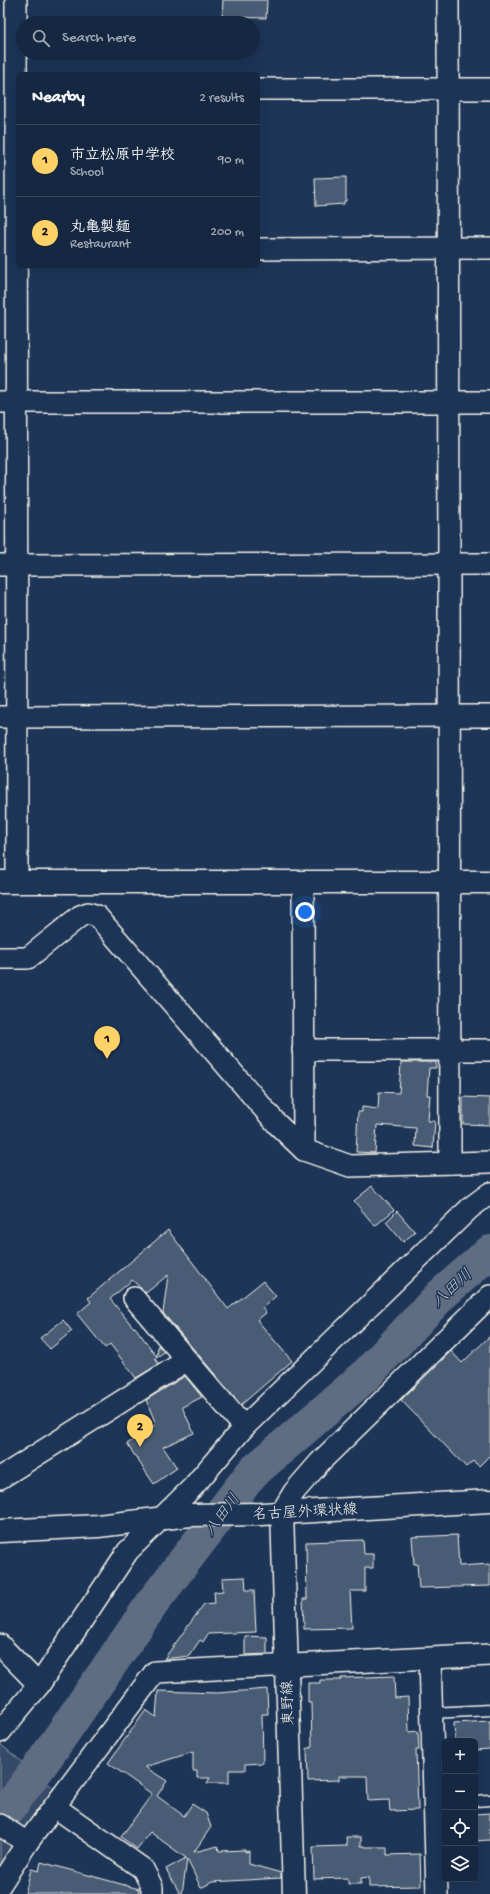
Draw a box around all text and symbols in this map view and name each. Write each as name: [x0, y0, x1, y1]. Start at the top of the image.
search box: [16, 16, 260, 60]
icon: search: [30, 27, 52, 49]
text: Search here: [62, 29, 136, 47]
text: Nearby: [32, 88, 85, 108]
text: 2 results: [199, 91, 244, 106]
text: 市立松原中学校: [70, 147, 175, 165]
text: 1: [42, 153, 48, 168]
text: 90 m: [218, 153, 244, 168]
text: School: [70, 165, 104, 180]
text: 丸亀製麺: [70, 219, 130, 237]
text: 2: [42, 225, 48, 240]
text: 200 m: [211, 225, 244, 240]
text: Restaurant: [70, 237, 130, 252]
your location: [295, 902, 315, 922]
pin: 1: [94, 1026, 120, 1059]
water label: 八田川: [429, 1266, 477, 1313]
pin: 2: [127, 1414, 153, 1447]
water label: 八田川: [201, 1491, 246, 1541]
street label: 名古屋外環状線: [252, 1500, 358, 1525]
street label: 東野線: [278, 1680, 299, 1726]
map controls: [442, 1738, 478, 1882]
button: +: [442, 1738, 478, 1774]
button: −: [442, 1774, 478, 1810]
button: locate: [442, 1810, 478, 1846]
button: layers: [442, 1846, 478, 1882]

